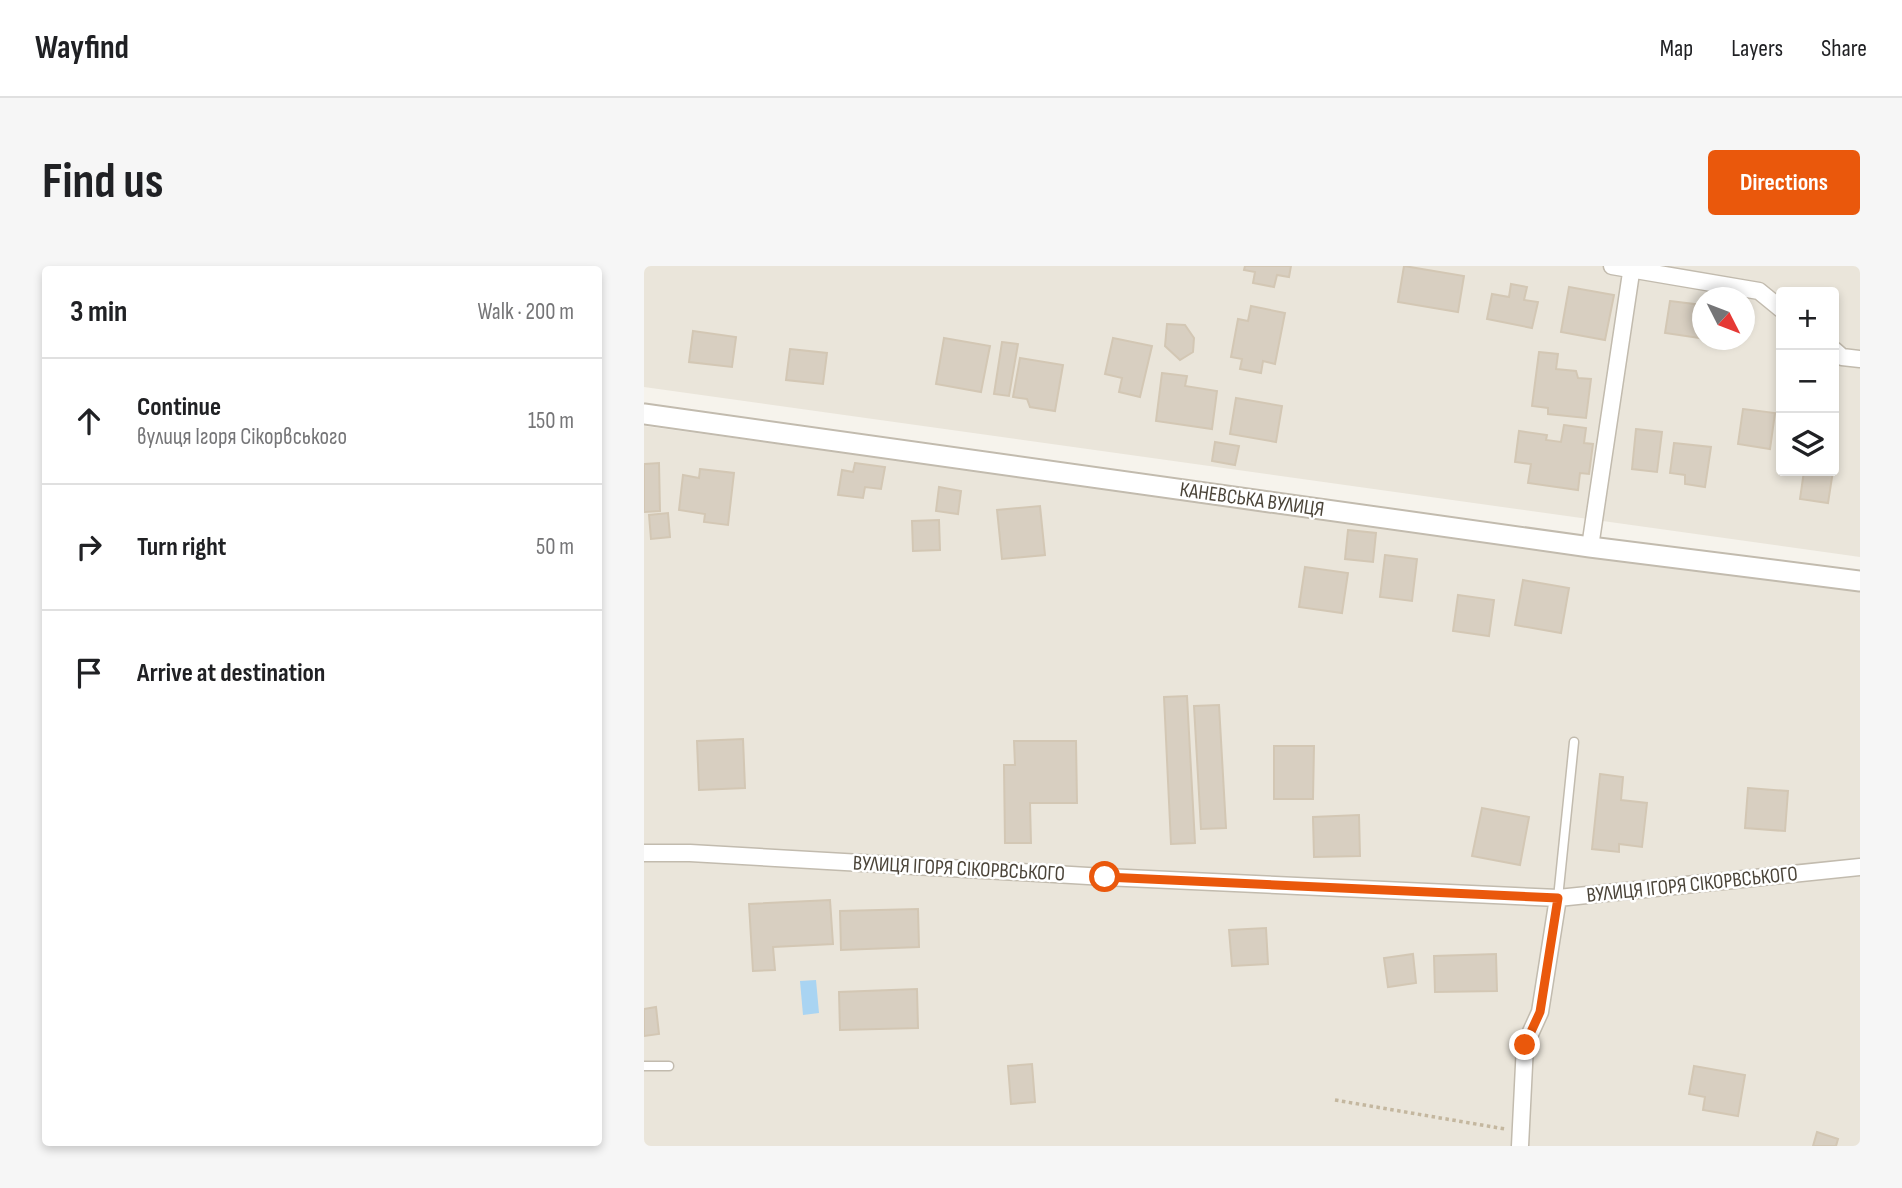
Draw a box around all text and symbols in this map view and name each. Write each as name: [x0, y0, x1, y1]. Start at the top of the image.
text: Wayfind: [35, 28, 129, 68]
text: Map: [1660, 34, 1693, 63]
text: Layers: [1731, 34, 1783, 63]
text: Share: [1821, 34, 1867, 63]
button: Directions: [1708, 150, 1860, 215]
text: Find us: [42, 153, 164, 212]
north arrow: [1692, 287, 1755, 350]
map controls: [1776, 287, 1839, 476]
button: +: [1776, 287, 1839, 350]
text: 3 min: [70, 294, 127, 330]
text: Walk · 200 m: [477, 298, 574, 326]
button: −: [1776, 350, 1839, 413]
text: Continue: [137, 392, 221, 423]
icon: ahead: [70, 402, 108, 440]
text: 150 m: [528, 407, 574, 435]
button: layers: [1776, 413, 1839, 476]
text: вулиця Ігоря Сікорвського: [137, 423, 347, 451]
street label: КАНЕВСЬКА ВУЛИЦЯ: [1178, 477, 1326, 522]
icon: right: [70, 528, 108, 566]
text: Turn right: [137, 532, 226, 563]
text: 50 m: [536, 533, 574, 561]
icon: arrive: [70, 654, 108, 692]
text: Arrive at destination: [137, 658, 325, 689]
street label: ВУЛИЦЯ ІГОРЯ СІКОРВСЬКОГО: [852, 850, 1066, 887]
route start: [1089, 861, 1120, 892]
street label: ВУЛИЦЯ ІГОРЯ СІКОРВСЬКОГО: [1585, 861, 1799, 908]
route end: [1509, 1029, 1540, 1060]

